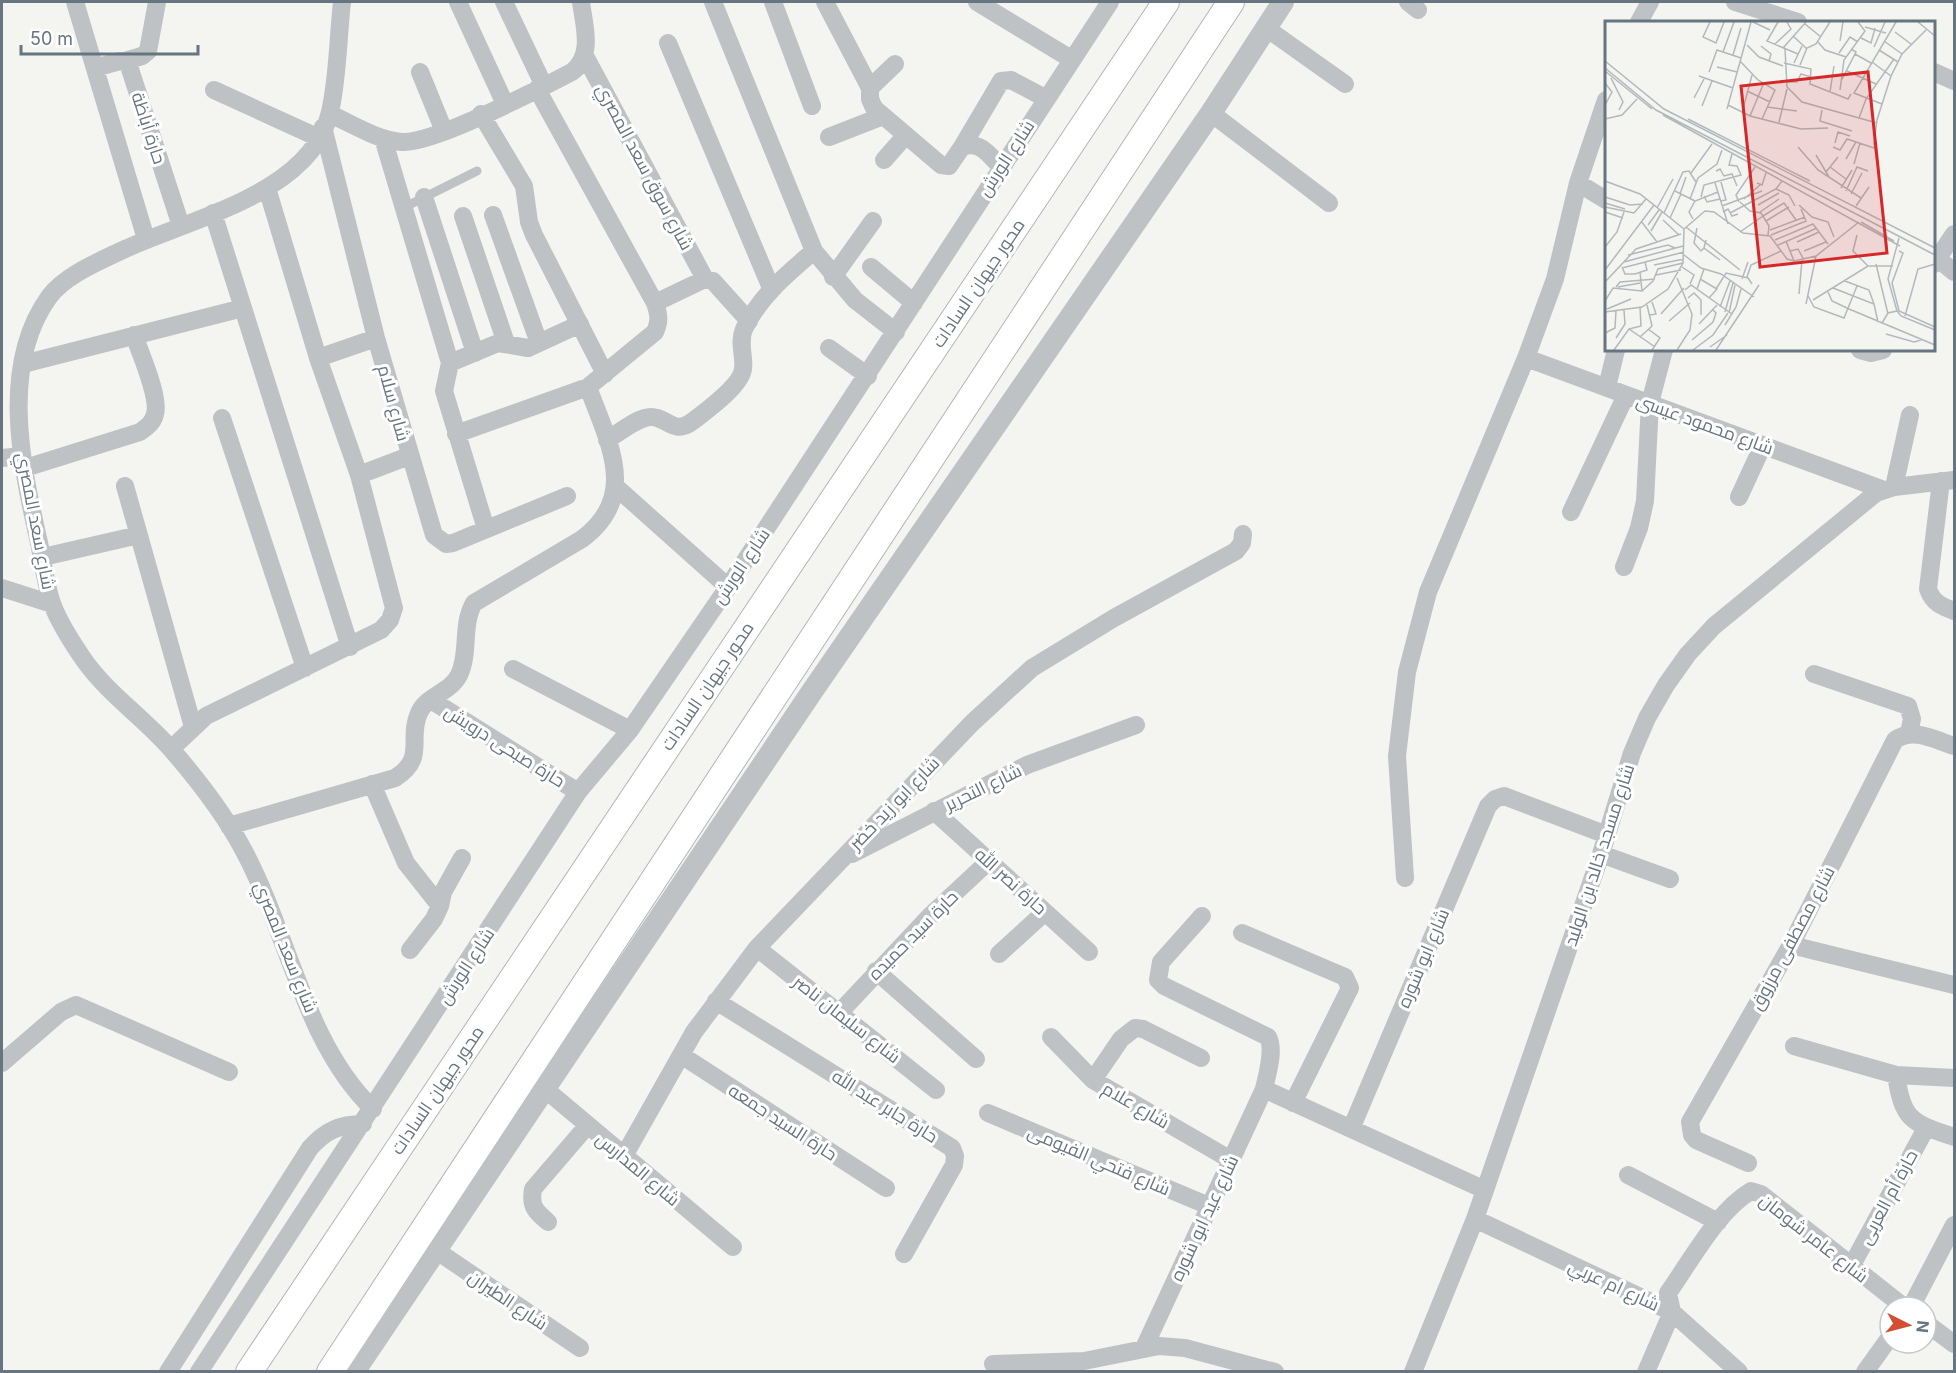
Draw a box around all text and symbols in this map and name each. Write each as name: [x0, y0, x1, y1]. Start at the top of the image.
scale bar: [21, 18, 198, 56]
inset map: [1605, 21, 1935, 351]
text: 50 m: [30, 28, 73, 49]
street label: شارع سوق سعد المصري: [589, 80, 698, 256]
street label: حارة أباظة: [127, 89, 170, 167]
street label: شارع الورش: [974, 116, 1040, 201]
street label: محور جيهان السادات: [927, 215, 1030, 352]
street label: شارع سلام: [372, 363, 414, 444]
street label: شارع محمود عيسى: [1633, 389, 1776, 460]
street label: شارع سعد المصري: [8, 451, 60, 592]
street label: شارع الورش: [708, 524, 776, 609]
street label: محور جيهان السادات: [656, 618, 759, 755]
street label: حارة صبحى درويش: [440, 701, 569, 792]
street label: شارع ابو زيد خضر: [844, 752, 945, 856]
street label: شارع التحرير: [940, 759, 1026, 817]
street label: شارع مسجد خالد بن الوليد: [1560, 761, 1640, 949]
street label: حارة نصر الله: [970, 843, 1052, 919]
street label: شارع مصطفى مرزوق: [1745, 863, 1841, 1014]
street label: شارع سعد المصري: [246, 879, 322, 1017]
street label: حارة سيد حميده: [864, 886, 963, 985]
street label: شارع ابو شوره: [1393, 905, 1455, 1011]
street label: شارع الورش: [434, 924, 500, 1009]
street label: شارع سليمان ناصر: [787, 970, 905, 1069]
street label: محور جيهان السادات: [386, 1022, 489, 1159]
street label: حارة جابر عبد الله: [828, 1064, 942, 1148]
street label: شارع علام: [1098, 1077, 1173, 1134]
street label: حارة السيد جمعه: [724, 1079, 841, 1166]
street label: شارع فتحي الفيومى: [1023, 1121, 1173, 1203]
street label: شارع المدارس: [591, 1128, 684, 1212]
street label: حارة أم العربى: [1854, 1146, 1923, 1249]
street label: شارع عيد ابو شوره: [1166, 1152, 1244, 1285]
street label: شارع عامر شومان: [1754, 1189, 1872, 1289]
street label: شارع ام عربي: [1564, 1255, 1663, 1319]
street label: شارع الطيران: [463, 1266, 551, 1336]
north arrow: [1878, 1295, 1938, 1355]
text: N: [1912, 1319, 1934, 1334]

